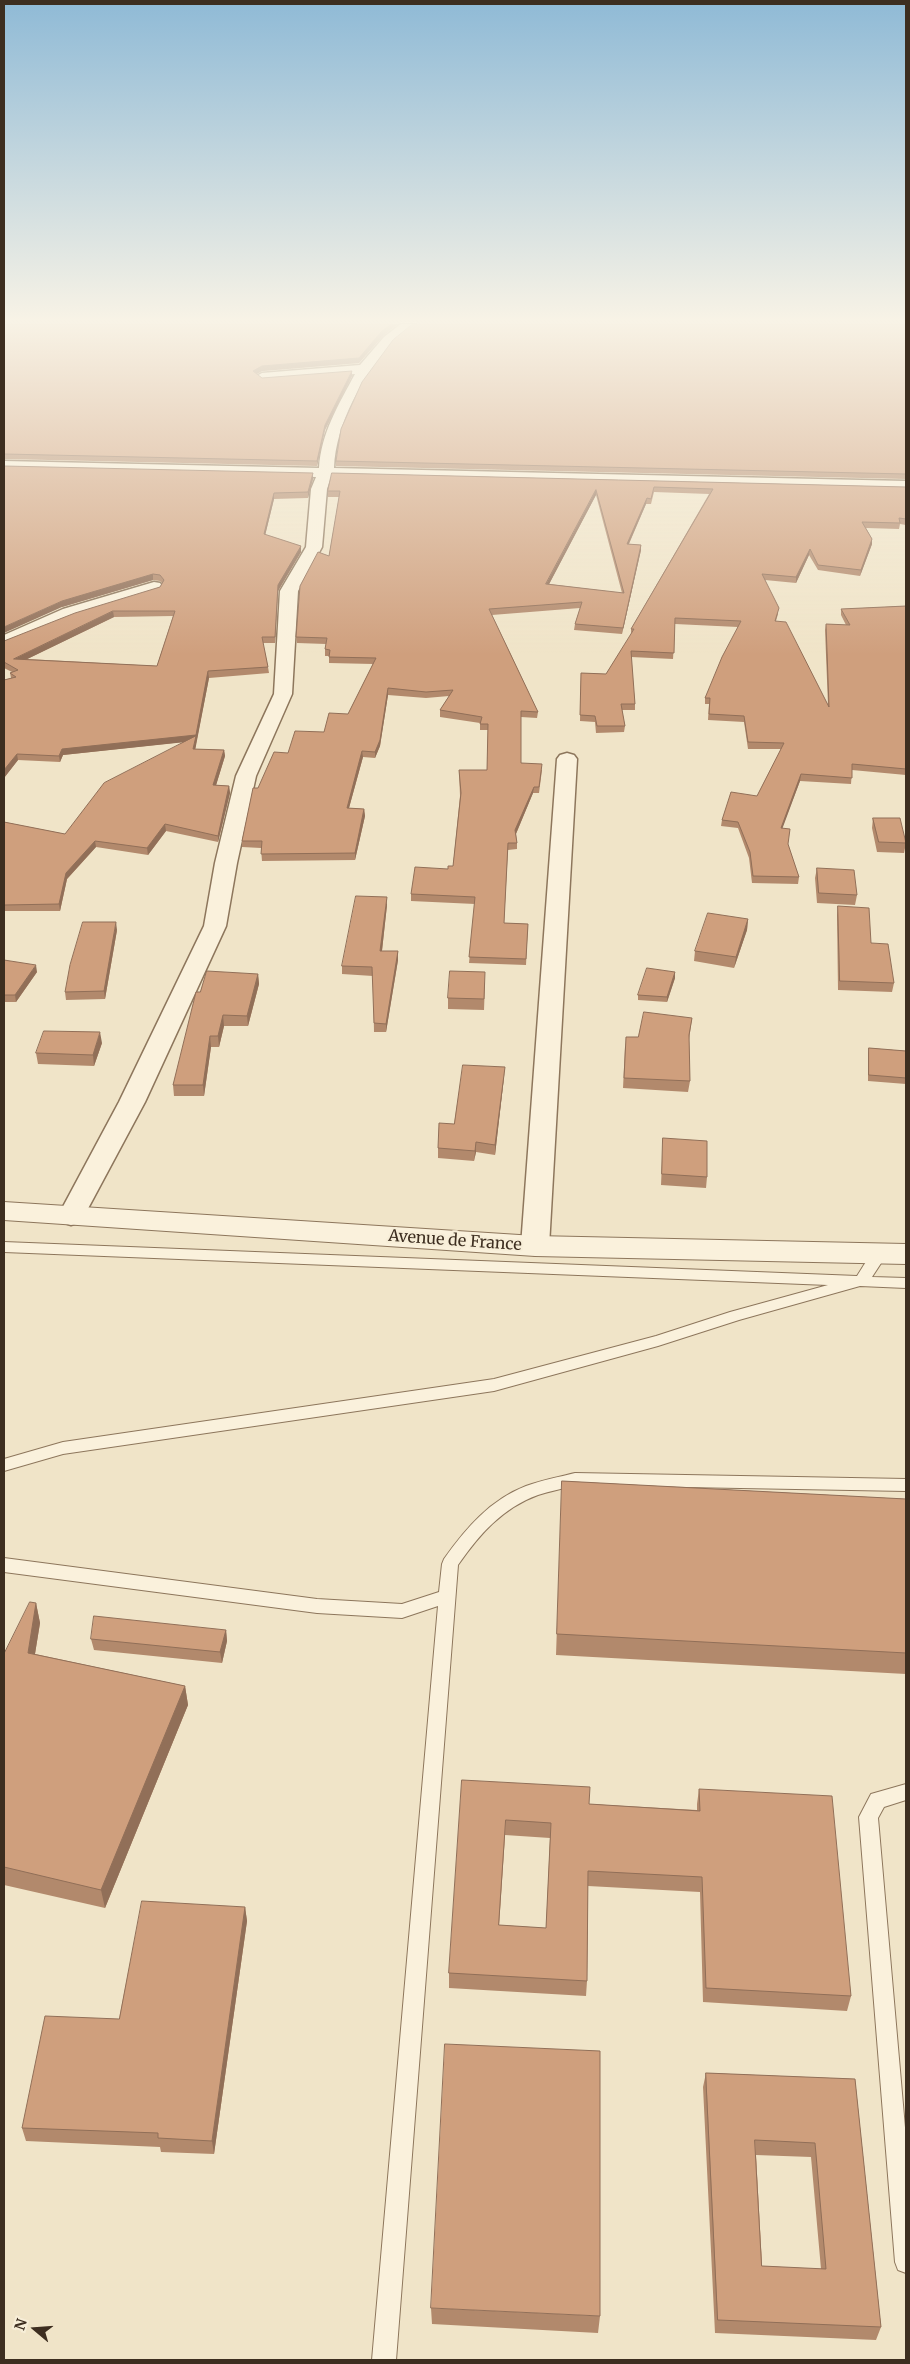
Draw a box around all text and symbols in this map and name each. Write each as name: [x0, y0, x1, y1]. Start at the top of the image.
street label: Avenue de France: [388, 1227, 522, 1255]
north arrow: [10, 2304, 60, 2354]
text: N: [10, 2316, 31, 2332]

